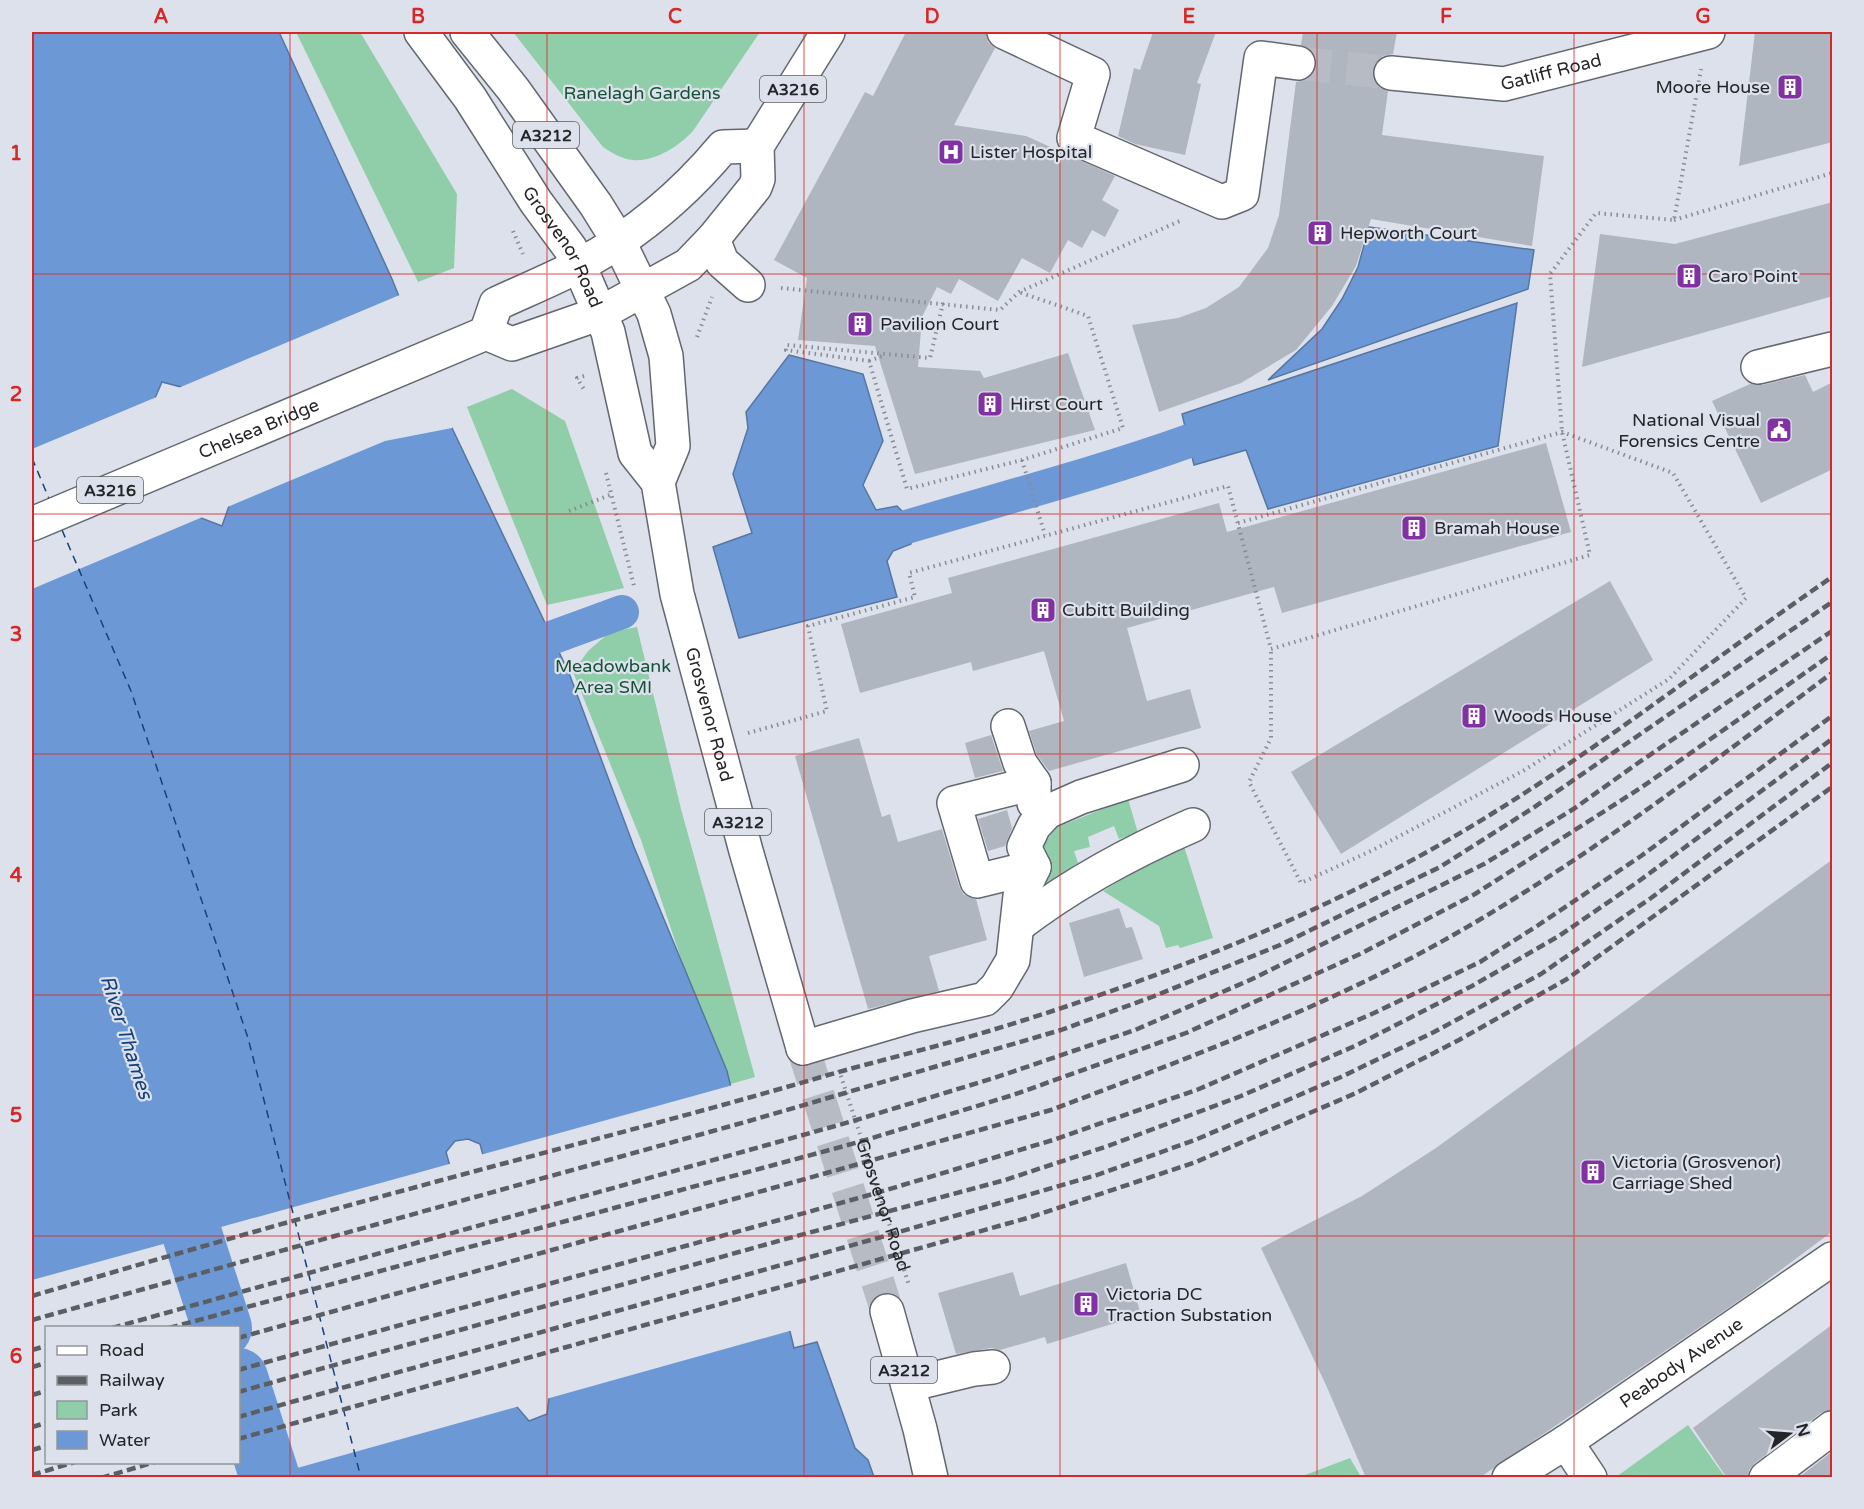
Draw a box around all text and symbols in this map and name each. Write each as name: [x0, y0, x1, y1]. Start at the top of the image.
text: A: [154, 5, 169, 29]
text: B: [411, 5, 425, 29]
text: C: [668, 5, 682, 29]
text: D: [924, 5, 940, 29]
text: E: [1183, 5, 1196, 29]
text: F: [1440, 5, 1452, 29]
text: G: [1695, 5, 1711, 29]
street label: Gatliff Road: [1498, 49, 1604, 95]
building icon: Moore House: [1775, 72, 1805, 102]
road number: A3216: [760, 76, 826, 102]
place label: Moore House: [1655, 76, 1770, 98]
park label: Ranelagh Gardens: [563, 82, 721, 104]
road number: A3212: [513, 122, 579, 148]
hospital icon: Lister Hospital: [936, 137, 966, 167]
place label: Lister Hospital: [970, 141, 1092, 163]
text: 1: [10, 142, 22, 166]
street label: Grosvenor Road: [518, 182, 607, 311]
building icon: Hepworth Court: [1305, 218, 1335, 248]
place label: Hepworth Court: [1340, 222, 1477, 244]
building icon: Caro Point: [1674, 261, 1704, 291]
place label: Caro Point: [1708, 265, 1798, 287]
building icon: Pavilion Court: [845, 309, 875, 339]
place label: Pavilion Court: [880, 313, 999, 335]
text: 2: [10, 383, 22, 407]
building icon: Hirst Court: [975, 389, 1005, 419]
place label: Hirst Court: [1010, 393, 1103, 415]
street label: Chelsea Bridge: [195, 394, 322, 464]
place label: National Visual Forensics Centre: [1618, 409, 1760, 452]
public building icon: National Visual Forensics Centre: [1764, 415, 1794, 445]
road number: A3216: [77, 477, 143, 503]
building icon: Bramah House: [1399, 513, 1429, 543]
place label: Bramah House: [1434, 517, 1560, 539]
building icon: Cubitt Building: [1028, 595, 1058, 625]
place label: Cubitt Building: [1062, 599, 1190, 621]
text: 3: [10, 623, 22, 647]
street label: Grosvenor Road: [681, 645, 738, 784]
park label: Meadowbank Area SMI: [555, 655, 671, 698]
building icon: Woods House: [1459, 701, 1489, 731]
place label: Woods House: [1494, 705, 1612, 727]
road number: A3212: [705, 809, 771, 835]
text: 4: [10, 864, 23, 888]
water label: River Thames: [95, 972, 158, 1104]
text: 5: [10, 1104, 22, 1128]
street label: Grosvenor Road: [851, 1136, 915, 1274]
place label: Victoria (Grosvenor) Carriage Shed: [1612, 1151, 1781, 1194]
building icon: Victoria (Grosvenor) Carriage Shed: [1578, 1157, 1608, 1187]
place label: Victoria DC Traction Substation: [1106, 1283, 1272, 1326]
building icon: Victoria DC Traction Substation: [1071, 1289, 1101, 1319]
street label: Peabody Avenue: [1615, 1313, 1747, 1413]
legend: [45, 1326, 240, 1464]
text: Road: [99, 1339, 144, 1361]
text: 6: [10, 1345, 22, 1369]
road number: A3212: [871, 1357, 937, 1383]
text: Railway: [99, 1369, 165, 1391]
text: Park: [99, 1399, 138, 1421]
north arrow: [1759, 1404, 1819, 1464]
text: N: [1791, 1421, 1814, 1439]
text: Water: [99, 1429, 150, 1451]

